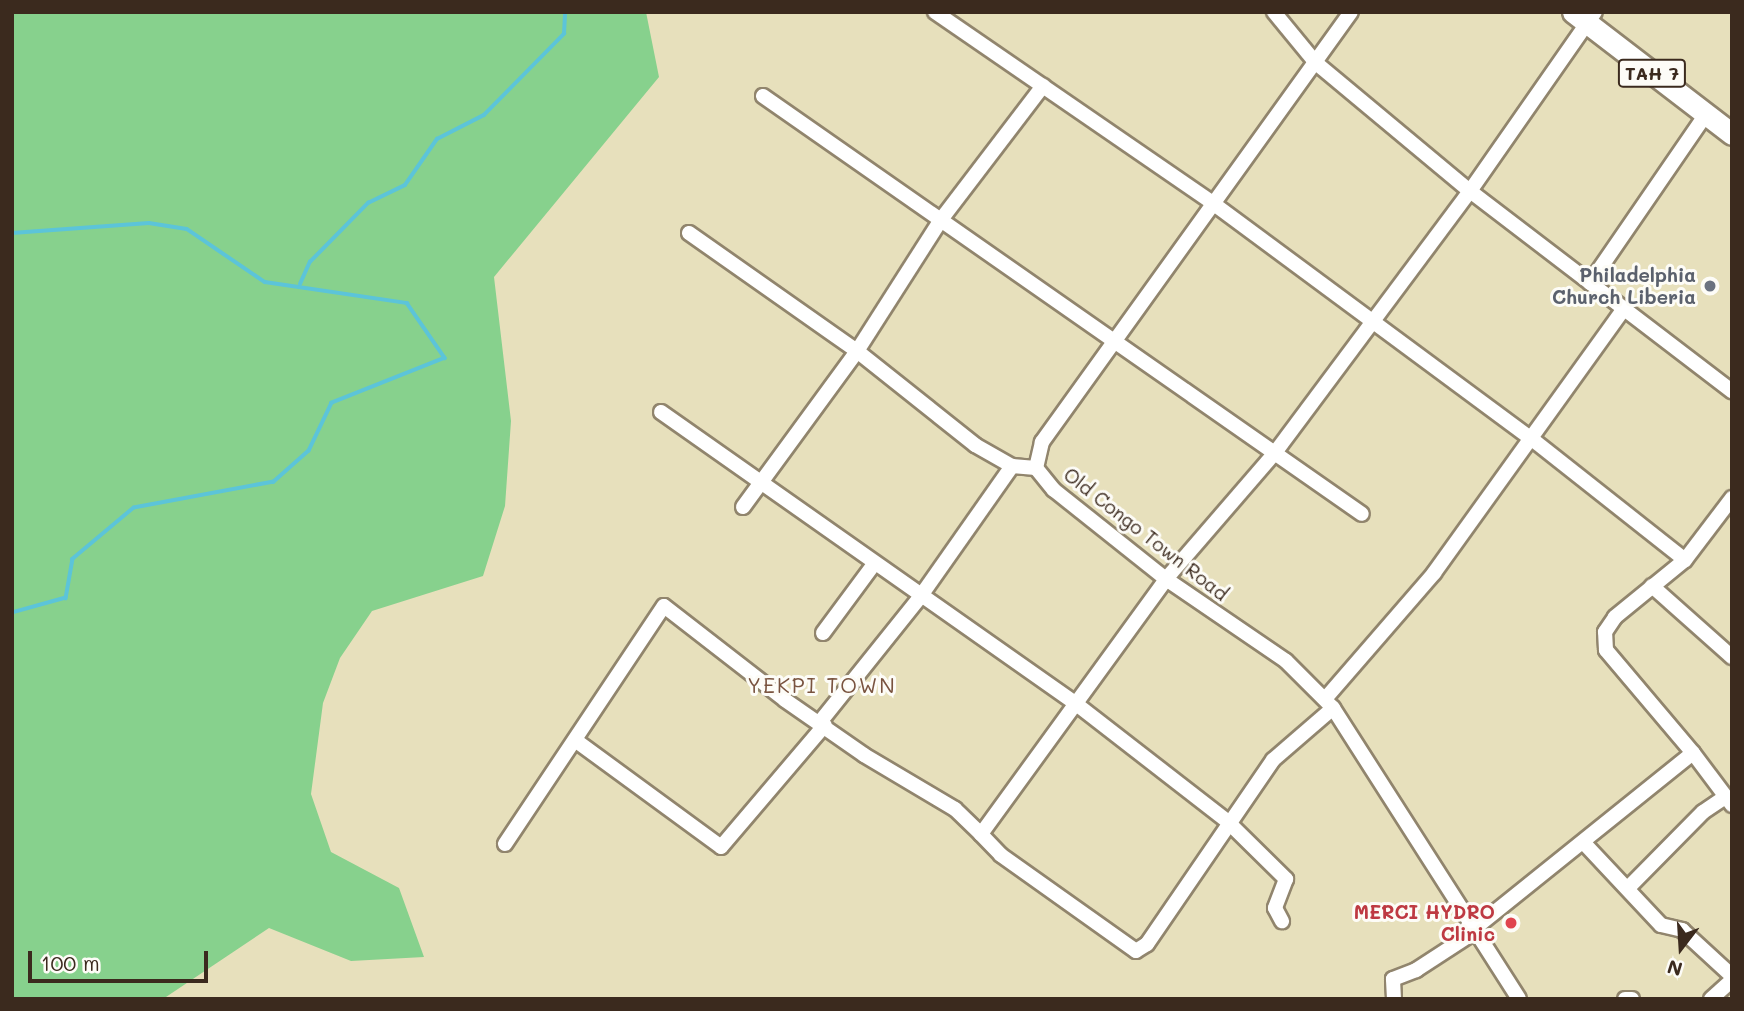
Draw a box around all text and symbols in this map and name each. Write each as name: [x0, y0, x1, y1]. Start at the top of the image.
road number: TAH 7: [1617, 58, 1687, 88]
place label: Philadelphia Church Liberia: [1552, 264, 1696, 308]
marker: Philadelphia Church Liberia: [1702, 278, 1718, 294]
street label: Old Congo Town Road: [1059, 463, 1233, 605]
district label: YEKPI TOWN: [748, 672, 896, 698]
place label: MERCI HYDRO Clinic: [1354, 901, 1495, 945]
marker: MERCI HYDRO Clinic: [1501, 913, 1521, 933]
north arrow: [1646, 913, 1716, 983]
scale bar: [32, 937, 212, 981]
text: 100 m: [41, 949, 100, 976]
text: N: [1664, 955, 1685, 983]

